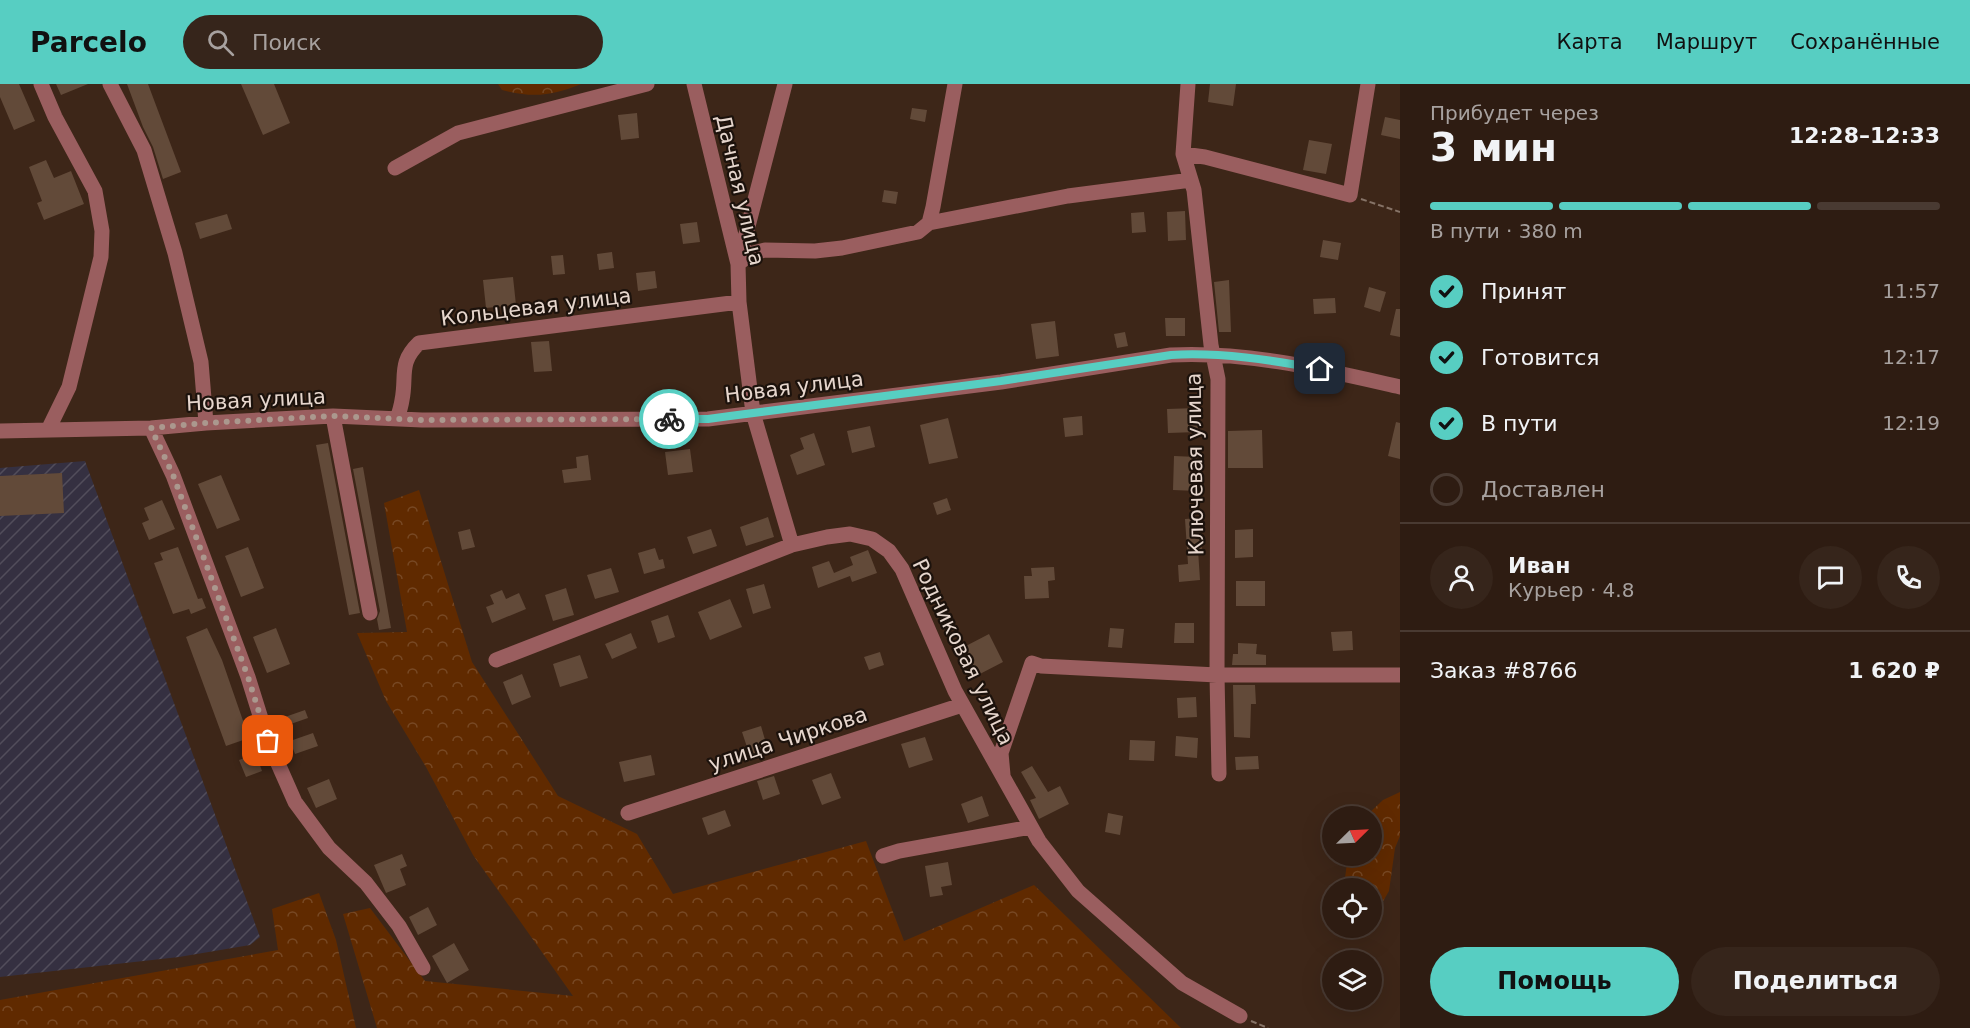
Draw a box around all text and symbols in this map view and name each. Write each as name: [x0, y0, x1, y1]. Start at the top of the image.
search box: [183, 15, 603, 69]
text: Parcelo: [30, 26, 147, 59]
icon: search: [204, 26, 237, 59]
text: Поиск: [252, 30, 322, 55]
text: Карта: [1557, 30, 1623, 54]
text: Маршрут: [1656, 30, 1757, 54]
text: Сохранённые: [1790, 30, 1940, 54]
text: Прибудет через: [1430, 101, 1599, 125]
street label: Дачная улица: [711, 112, 769, 268]
text: 12:28–12:33: [1789, 123, 1940, 148]
text: 3 мин: [1430, 125, 1557, 170]
text: В пути · 380 m: [1430, 219, 1583, 243]
icon: check: [1430, 275, 1463, 308]
text: Принят: [1481, 279, 1566, 304]
text: 11:57: [1882, 279, 1940, 303]
street label: Кольцевая улица: [439, 283, 633, 331]
icon: check: [1430, 341, 1463, 374]
pin: [1294, 343, 1345, 394]
text: Готовится: [1481, 345, 1600, 370]
text: 12:17: [1882, 345, 1940, 369]
icon: home: [1303, 352, 1336, 385]
street label: Новая улица: [723, 367, 865, 407]
street label: Ключевая улица: [1181, 373, 1209, 555]
street label: Новая улица: [186, 384, 326, 416]
courier: [639, 389, 699, 449]
icon: bike: [653, 403, 686, 436]
icon: check: [1430, 407, 1463, 440]
text: В пути: [1481, 411, 1558, 436]
text: 12:19: [1882, 411, 1940, 435]
text: Доставлен: [1481, 477, 1605, 502]
button: person: [1430, 546, 1493, 609]
button: chat: [1799, 546, 1862, 609]
button: phone: [1877, 546, 1940, 609]
text: Иван: [1508, 553, 1570, 578]
street label: Родниковая улица: [907, 555, 1019, 749]
text: Курьер · 4.8: [1508, 578, 1634, 602]
text: Заказ #8766: [1430, 658, 1577, 683]
text: 1 620 ₽: [1848, 658, 1940, 683]
street label: улица Чиркова: [706, 702, 870, 776]
pin: [242, 715, 293, 766]
icon: bag: [251, 724, 284, 757]
north arrow: [1322, 806, 1382, 866]
map controls: [1322, 806, 1382, 1010]
button: locate: [1322, 878, 1382, 938]
button: Помощь: [1430, 947, 1679, 1016]
button: Поделиться: [1691, 947, 1940, 1016]
button: layers: [1322, 950, 1382, 1010]

